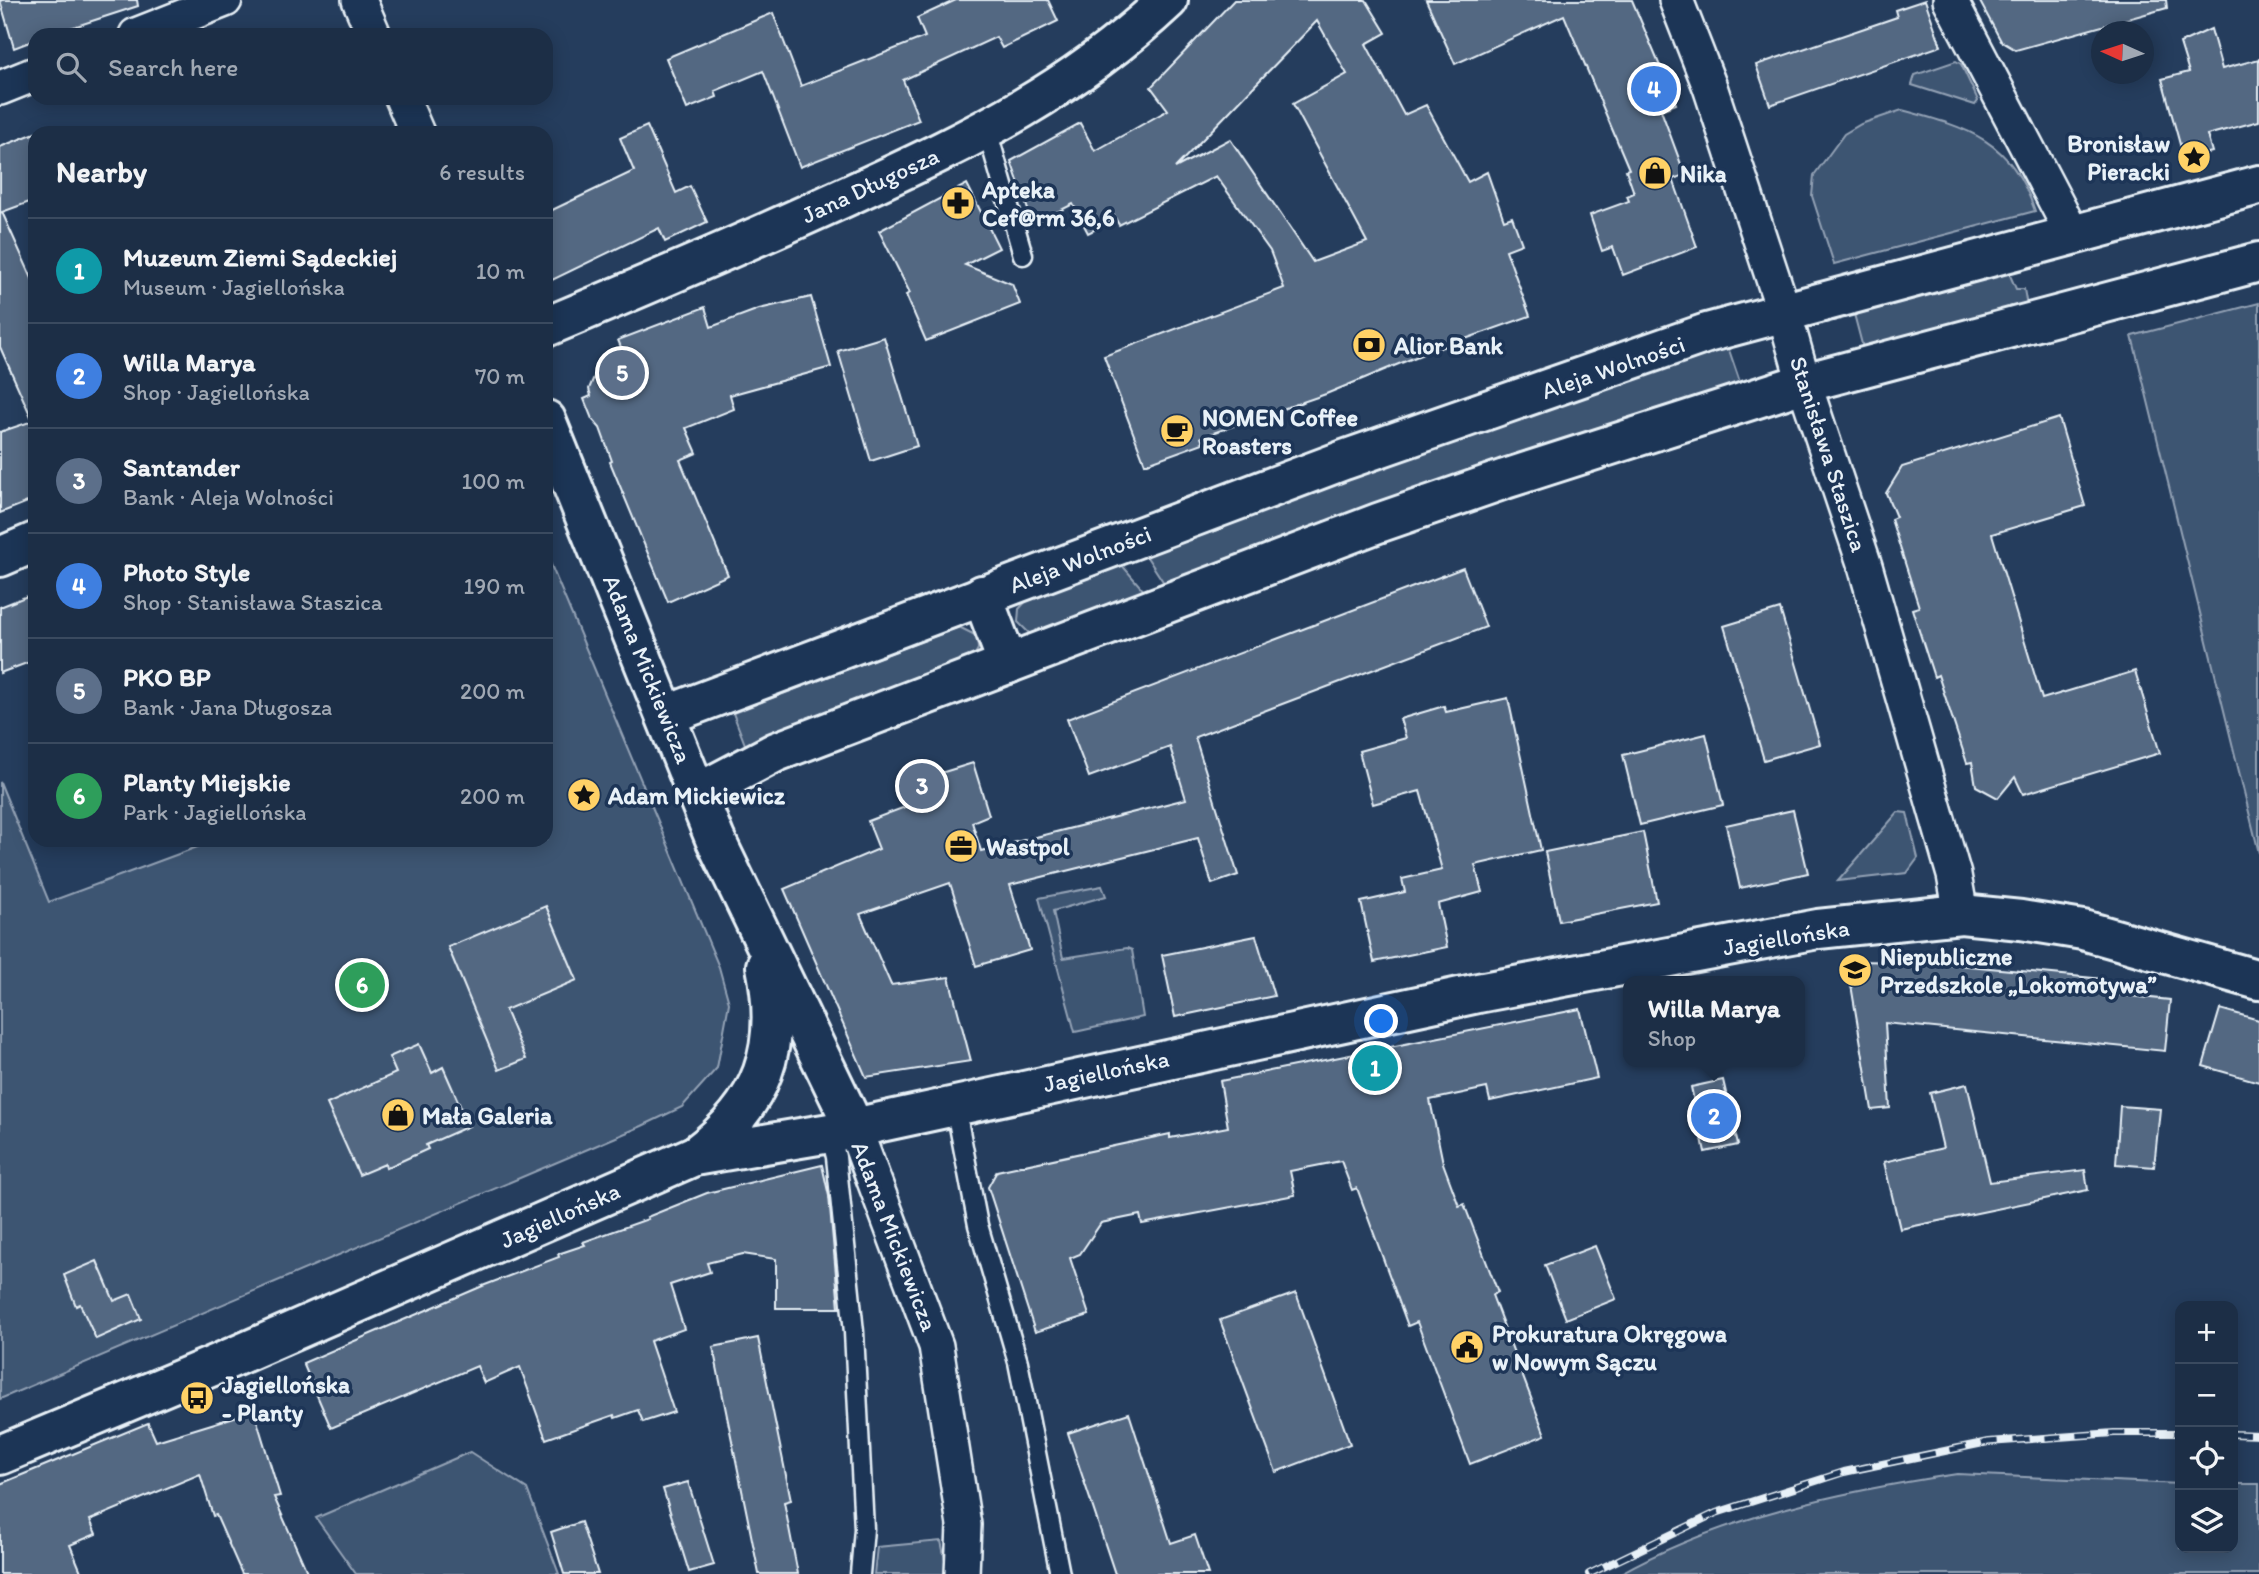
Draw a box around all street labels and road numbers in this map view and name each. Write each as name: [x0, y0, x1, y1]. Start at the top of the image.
street label: Jana Długosza: [797, 140, 943, 229]
street label: Aleja Wolności: [1537, 329, 1689, 405]
street label: Stanisława Staszica: [1784, 353, 1874, 556]
street label: Aleja Wolności: [1005, 519, 1155, 599]
street label: Adama Mickiewicza: [597, 570, 699, 768]
street label: Jagiellońska: [1721, 913, 1852, 961]
street label: Jagiellońska: [1040, 1043, 1172, 1098]
street label: Adama Mickiewicza: [845, 1137, 945, 1336]
street label: Jagiellońska: [496, 1176, 624, 1254]

